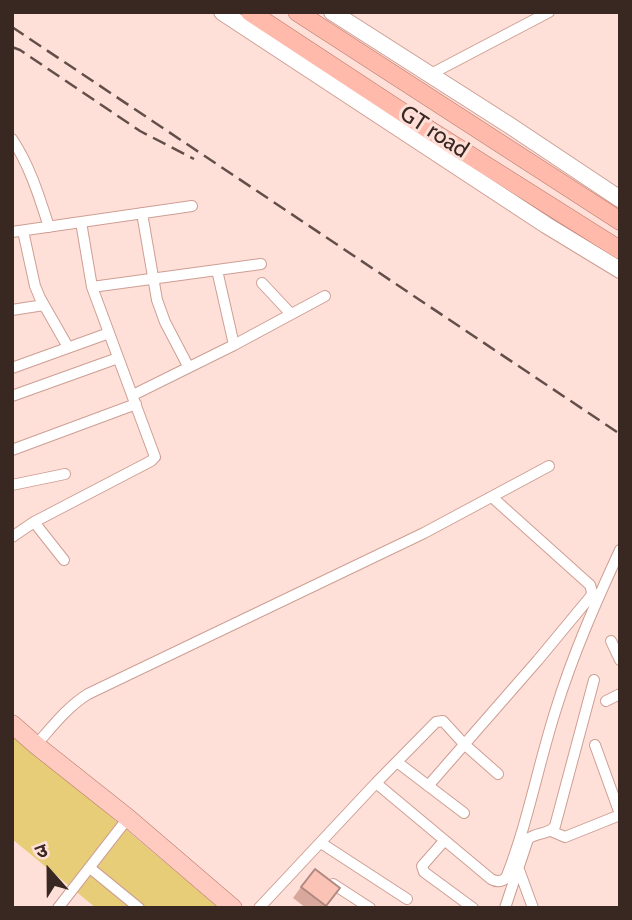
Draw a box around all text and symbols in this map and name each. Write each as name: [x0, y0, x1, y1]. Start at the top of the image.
street label: GT road: [395, 100, 473, 164]
north arrow: [14, 836, 84, 906]
text: उ: [32, 838, 51, 864]

